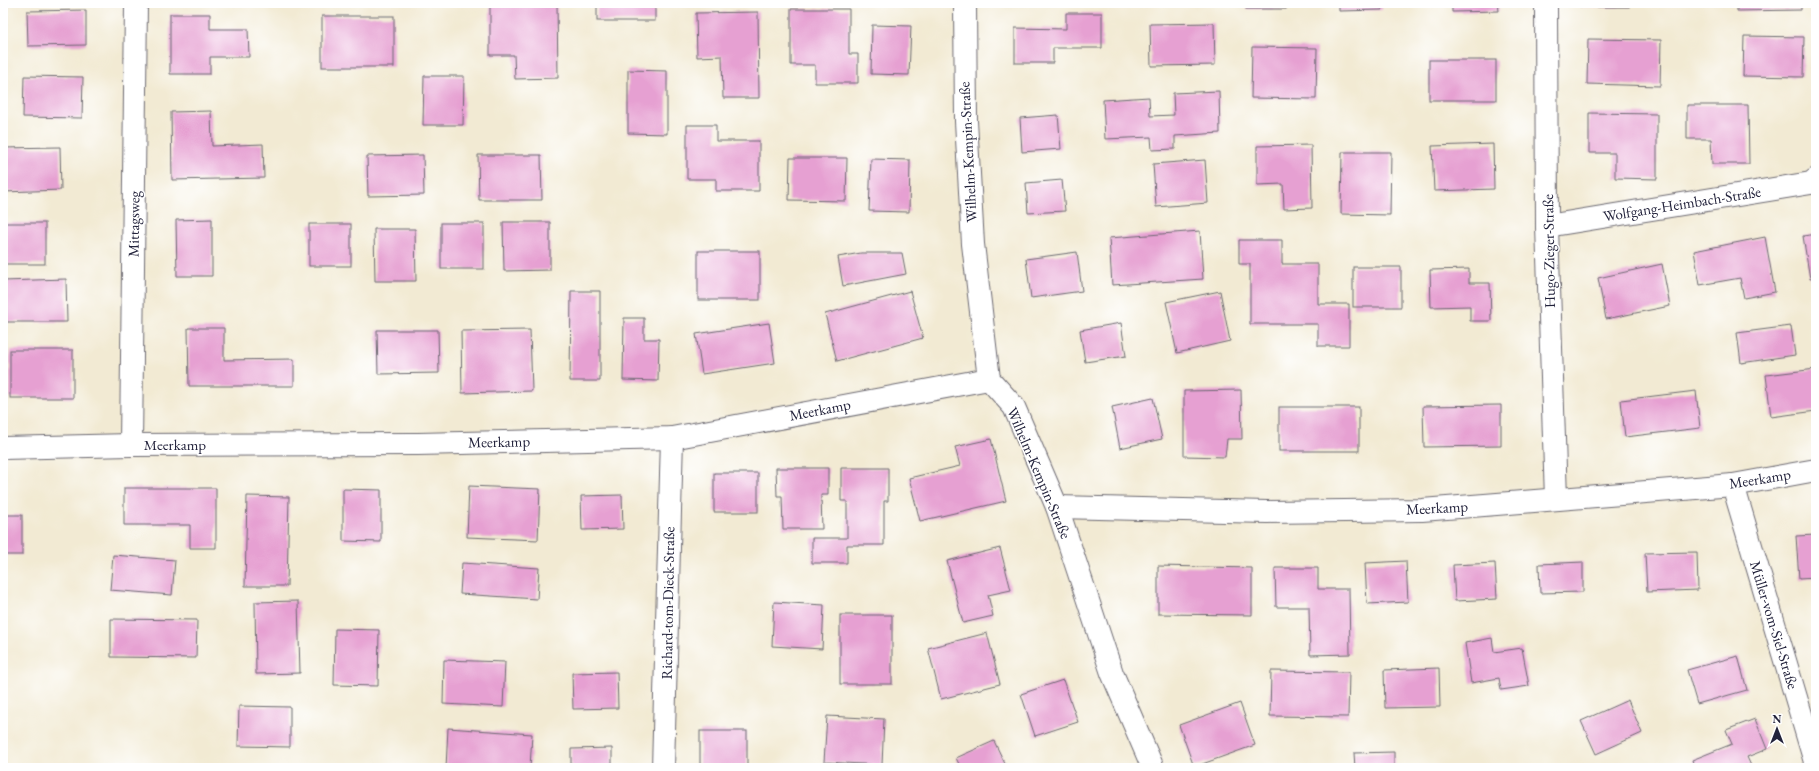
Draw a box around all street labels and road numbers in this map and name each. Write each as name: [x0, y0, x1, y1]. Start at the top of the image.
street label: Wilhelm-Kempin-Straße: [954, 81, 981, 223]
street label: Wolfgang-Heimbach-Straße: [1602, 182, 1762, 225]
street label: Mittagsweg: [123, 190, 144, 257]
street label: Hugo-Zieger-Straße: [1538, 194, 1559, 308]
street label: Meerkamp: [788, 394, 852, 425]
street label: Wilhelm-Kempin-Straße: [1003, 404, 1076, 542]
street label: Meerkamp: [468, 431, 530, 452]
street label: Meerkamp: [144, 435, 206, 454]
street label: Meerkamp: [1728, 464, 1792, 493]
street label: Meerkamp: [1405, 496, 1469, 519]
street label: Richard-tom-Dieck-Straße: [657, 526, 678, 680]
street label: Müller-vom-Siel-Straße: [1746, 558, 1803, 692]

